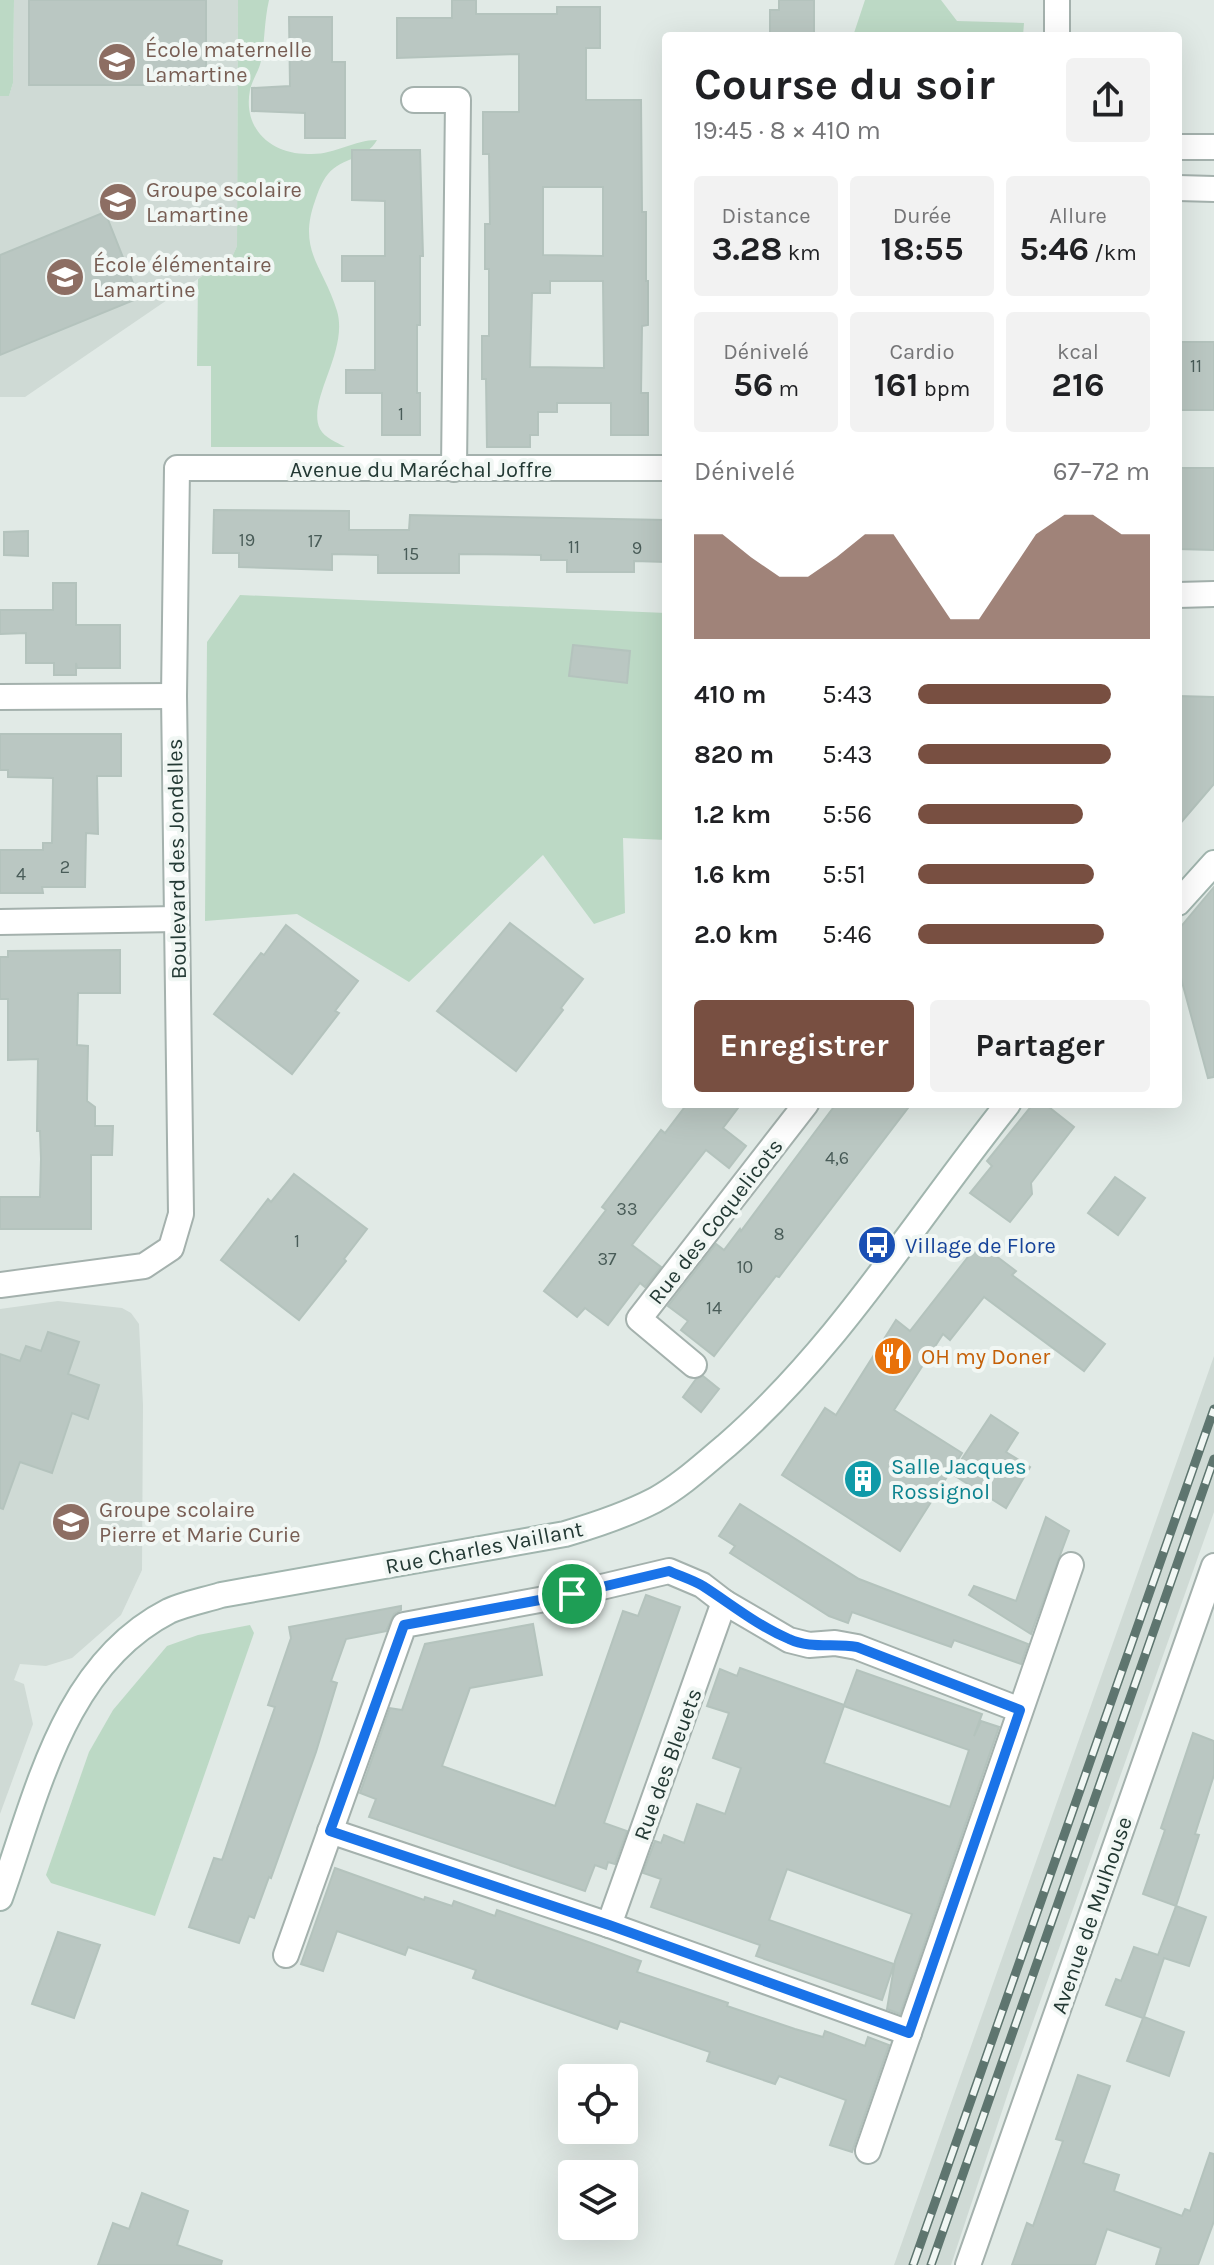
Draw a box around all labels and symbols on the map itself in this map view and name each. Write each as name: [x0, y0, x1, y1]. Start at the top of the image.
place label: École maternelle Lamartine: [145, 36, 312, 88]
school or university icon: École maternelle Lamartine: [96, 41, 138, 83]
place label: Groupe scolaire Lamartine: [146, 177, 302, 228]
school or university icon: Groupe scolaire Lamartine: [97, 181, 139, 223]
place label: École élémentaire Lamartine: [93, 251, 272, 303]
school or university icon: École élémentaire Lamartine: [44, 256, 86, 298]
house number: 11: [1190, 355, 1202, 377]
house number: 1: [398, 403, 404, 425]
street label: Avenue du Maréchal Joffre: [290, 457, 552, 483]
house number: 19: [239, 529, 255, 551]
house number: 17: [308, 530, 323, 552]
house number: 11: [568, 536, 580, 558]
house number: 9: [632, 537, 642, 559]
house number: 15: [403, 543, 419, 565]
street label: Boulevard des Jondelles: [162, 738, 192, 980]
house number: 2: [60, 856, 70, 878]
house number: 4: [16, 863, 26, 885]
street label: Rue des Coquelicots: [643, 1133, 789, 1310]
house number: 4,6: [825, 1147, 849, 1169]
house number: 33: [616, 1198, 638, 1220]
house number: 8: [773, 1223, 785, 1245]
bus stop icon: Village de Flore: [856, 1224, 898, 1266]
house number: 1: [294, 1230, 300, 1252]
place label: Village de Flore: [905, 1233, 1056, 1259]
house number: 37: [597, 1248, 617, 1270]
house number: 10: [737, 1256, 753, 1278]
house number: 14: [706, 1297, 722, 1319]
restaurant icon: OH my Doner: [872, 1335, 914, 1377]
place label: OH my Doner: [921, 1344, 1050, 1370]
place label: Salle Jacques Rossignol: [891, 1454, 1027, 1505]
building icon: Salle Jacques Rossignol: [842, 1458, 884, 1500]
place label: Groupe scolaire Pierre et Marie Curie: [99, 1497, 301, 1548]
school or university icon: Groupe scolaire Pierre et Marie Curie: [50, 1501, 92, 1543]
street label: Rue Charles Vaillant: [383, 1516, 585, 1580]
pin: [538, 1560, 606, 1628]
street label: Rue des Bleuets: [628, 1685, 708, 1844]
street label: Avenue de Mulhouse: [1046, 1813, 1138, 2017]

